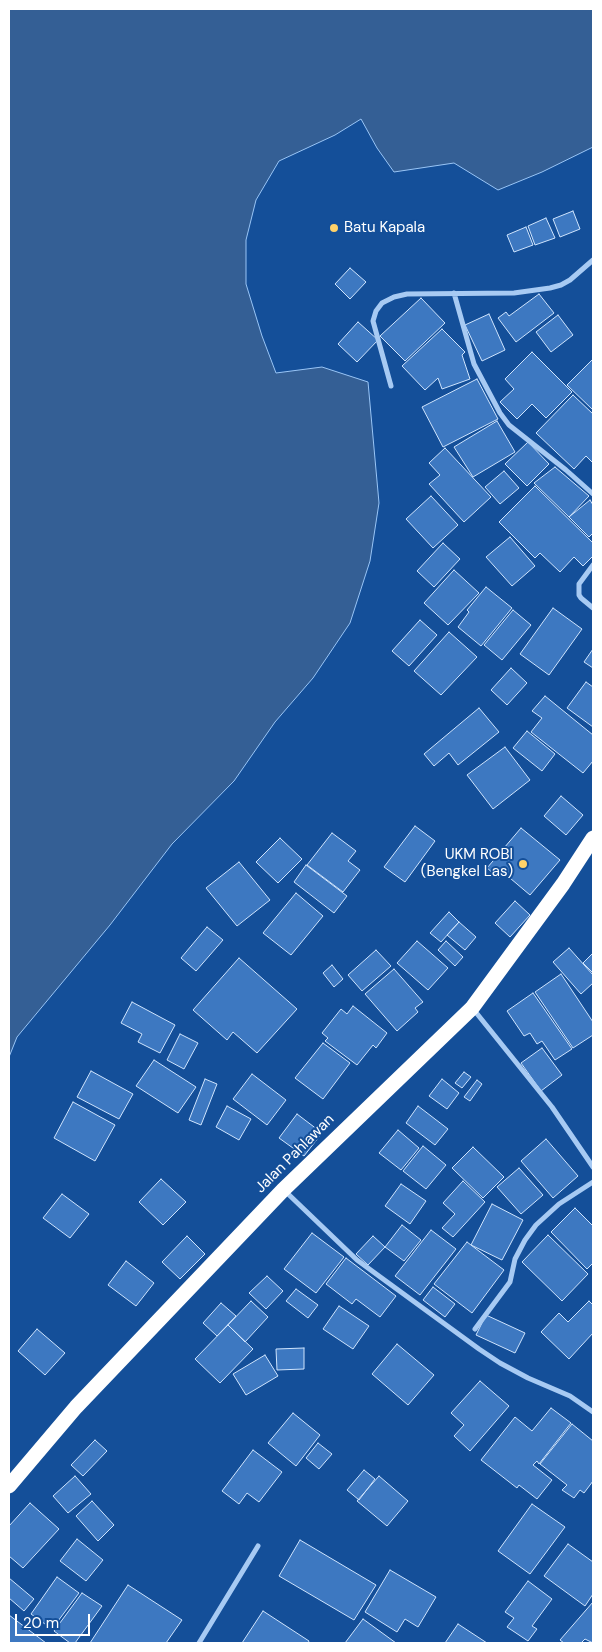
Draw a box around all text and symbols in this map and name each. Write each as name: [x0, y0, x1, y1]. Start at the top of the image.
place label: Batu Kapala: [344, 219, 425, 237]
marker: Batu Kapala: [328, 222, 340, 234]
place label: UKM ROBI (Bengkel Las): [421, 846, 513, 881]
marker: UKM ROBI (Bengkel Las): [517, 858, 529, 870]
street label: Jalan Pahlawan: [252, 1111, 338, 1197]
scale bar: [18, 1604, 92, 1636]
text: 20 m: [23, 1613, 59, 1633]

